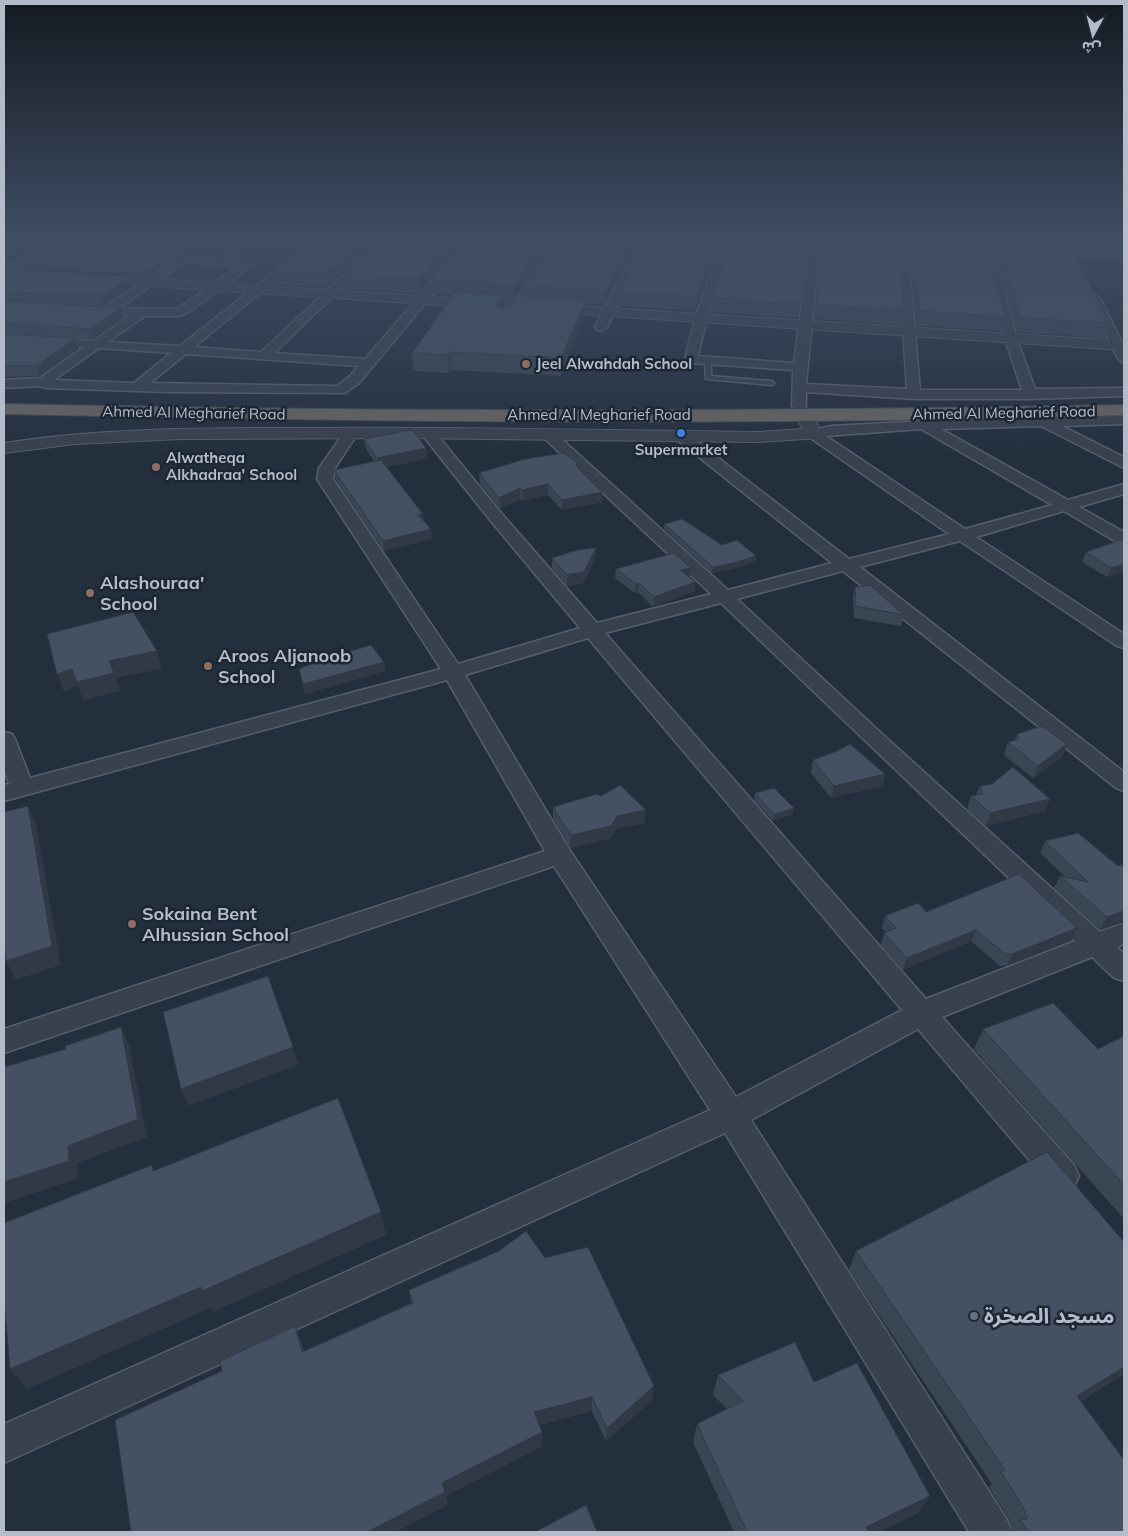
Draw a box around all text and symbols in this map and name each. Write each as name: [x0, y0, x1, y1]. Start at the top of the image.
north arrow: [1068, 10, 1118, 60]
text: ش: [1081, 38, 1102, 58]
place label: Jeel Alwahdah School: [536, 354, 692, 373]
marker: Jeel Alwahdah School: [520, 358, 532, 370]
street label: Ahmed Al Megharief Road: [102, 401, 286, 424]
street label: Ahmed Al Megharief Road: [912, 401, 1096, 424]
street label: Ahmed Al Megharief Road: [507, 405, 691, 424]
marker: Supermarket: [675, 427, 687, 439]
place label: Supermarket: [635, 440, 728, 459]
place label: Alwatheqa Alkhadraa' School: [166, 448, 297, 484]
marker: Alwatheqa Alkhadraa' School: [150, 461, 162, 473]
place label: Alashouraa' School: [100, 571, 204, 615]
marker: Alashouraa' School: [84, 587, 96, 599]
place label: Aroos Aljanoob School: [218, 644, 351, 688]
marker: Aroos Aljanoob School: [202, 660, 214, 672]
place label: Sokaina Bent Alhussian School: [142, 902, 289, 946]
marker: Sokaina Bent Alhussian School: [126, 918, 138, 930]
place label: مسجد الصخرة: [984, 1302, 1114, 1328]
marker: مسجد الصخرة: [968, 1310, 980, 1322]

